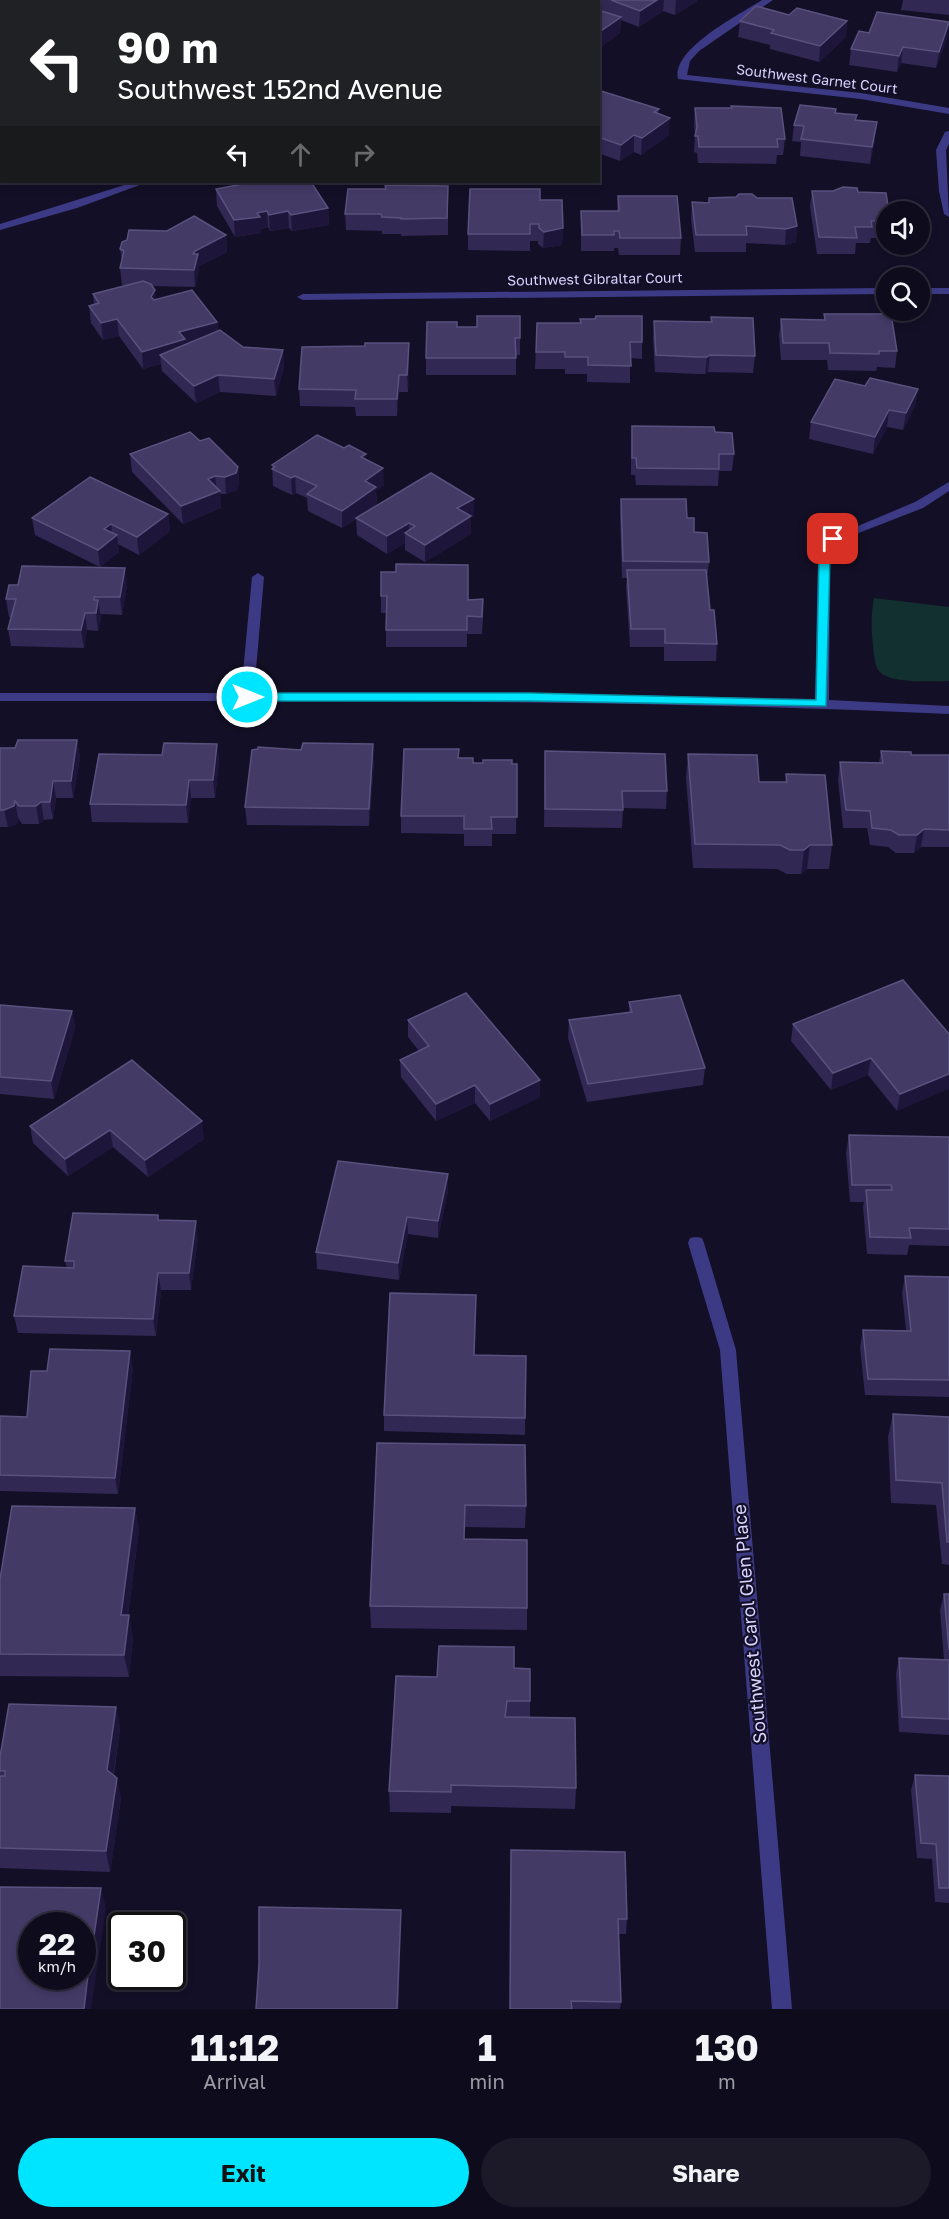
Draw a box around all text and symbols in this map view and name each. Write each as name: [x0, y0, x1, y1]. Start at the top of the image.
text: 90 m: [117, 22, 218, 72]
icon: left: [18, 24, 96, 102]
street label: Southwest Garnet Court: [735, 60, 899, 97]
text: Southwest 152nd Avenue: [117, 73, 443, 105]
icon: left: [221, 138, 254, 171]
icon: ahead: [284, 138, 317, 171]
icon: right: [347, 138, 380, 171]
map controls: [876, 201, 930, 321]
button: sound: [876, 201, 930, 255]
button: search: [876, 267, 930, 321]
street label: Southwest Gibraltar Court: [507, 268, 683, 289]
pin: [807, 513, 858, 564]
icon: arrive: [816, 522, 849, 555]
position arrow: [215, 665, 279, 729]
street label: Southwest Carol Glen Place: [728, 1504, 770, 1745]
speed limit sign: 30: [108, 1912, 186, 1990]
text: 22: [39, 1926, 75, 1962]
text: km/h: [38, 1957, 76, 1975]
text: 11:12: [190, 2026, 279, 2069]
text: 1: [478, 2026, 496, 2069]
text: 130: [695, 2026, 759, 2069]
text: Arrival: [203, 2069, 266, 2093]
text: min: [469, 2069, 505, 2093]
text: m: [718, 2069, 736, 2093]
button: Exit: [18, 2138, 469, 2207]
button: Share: [481, 2138, 931, 2207]

